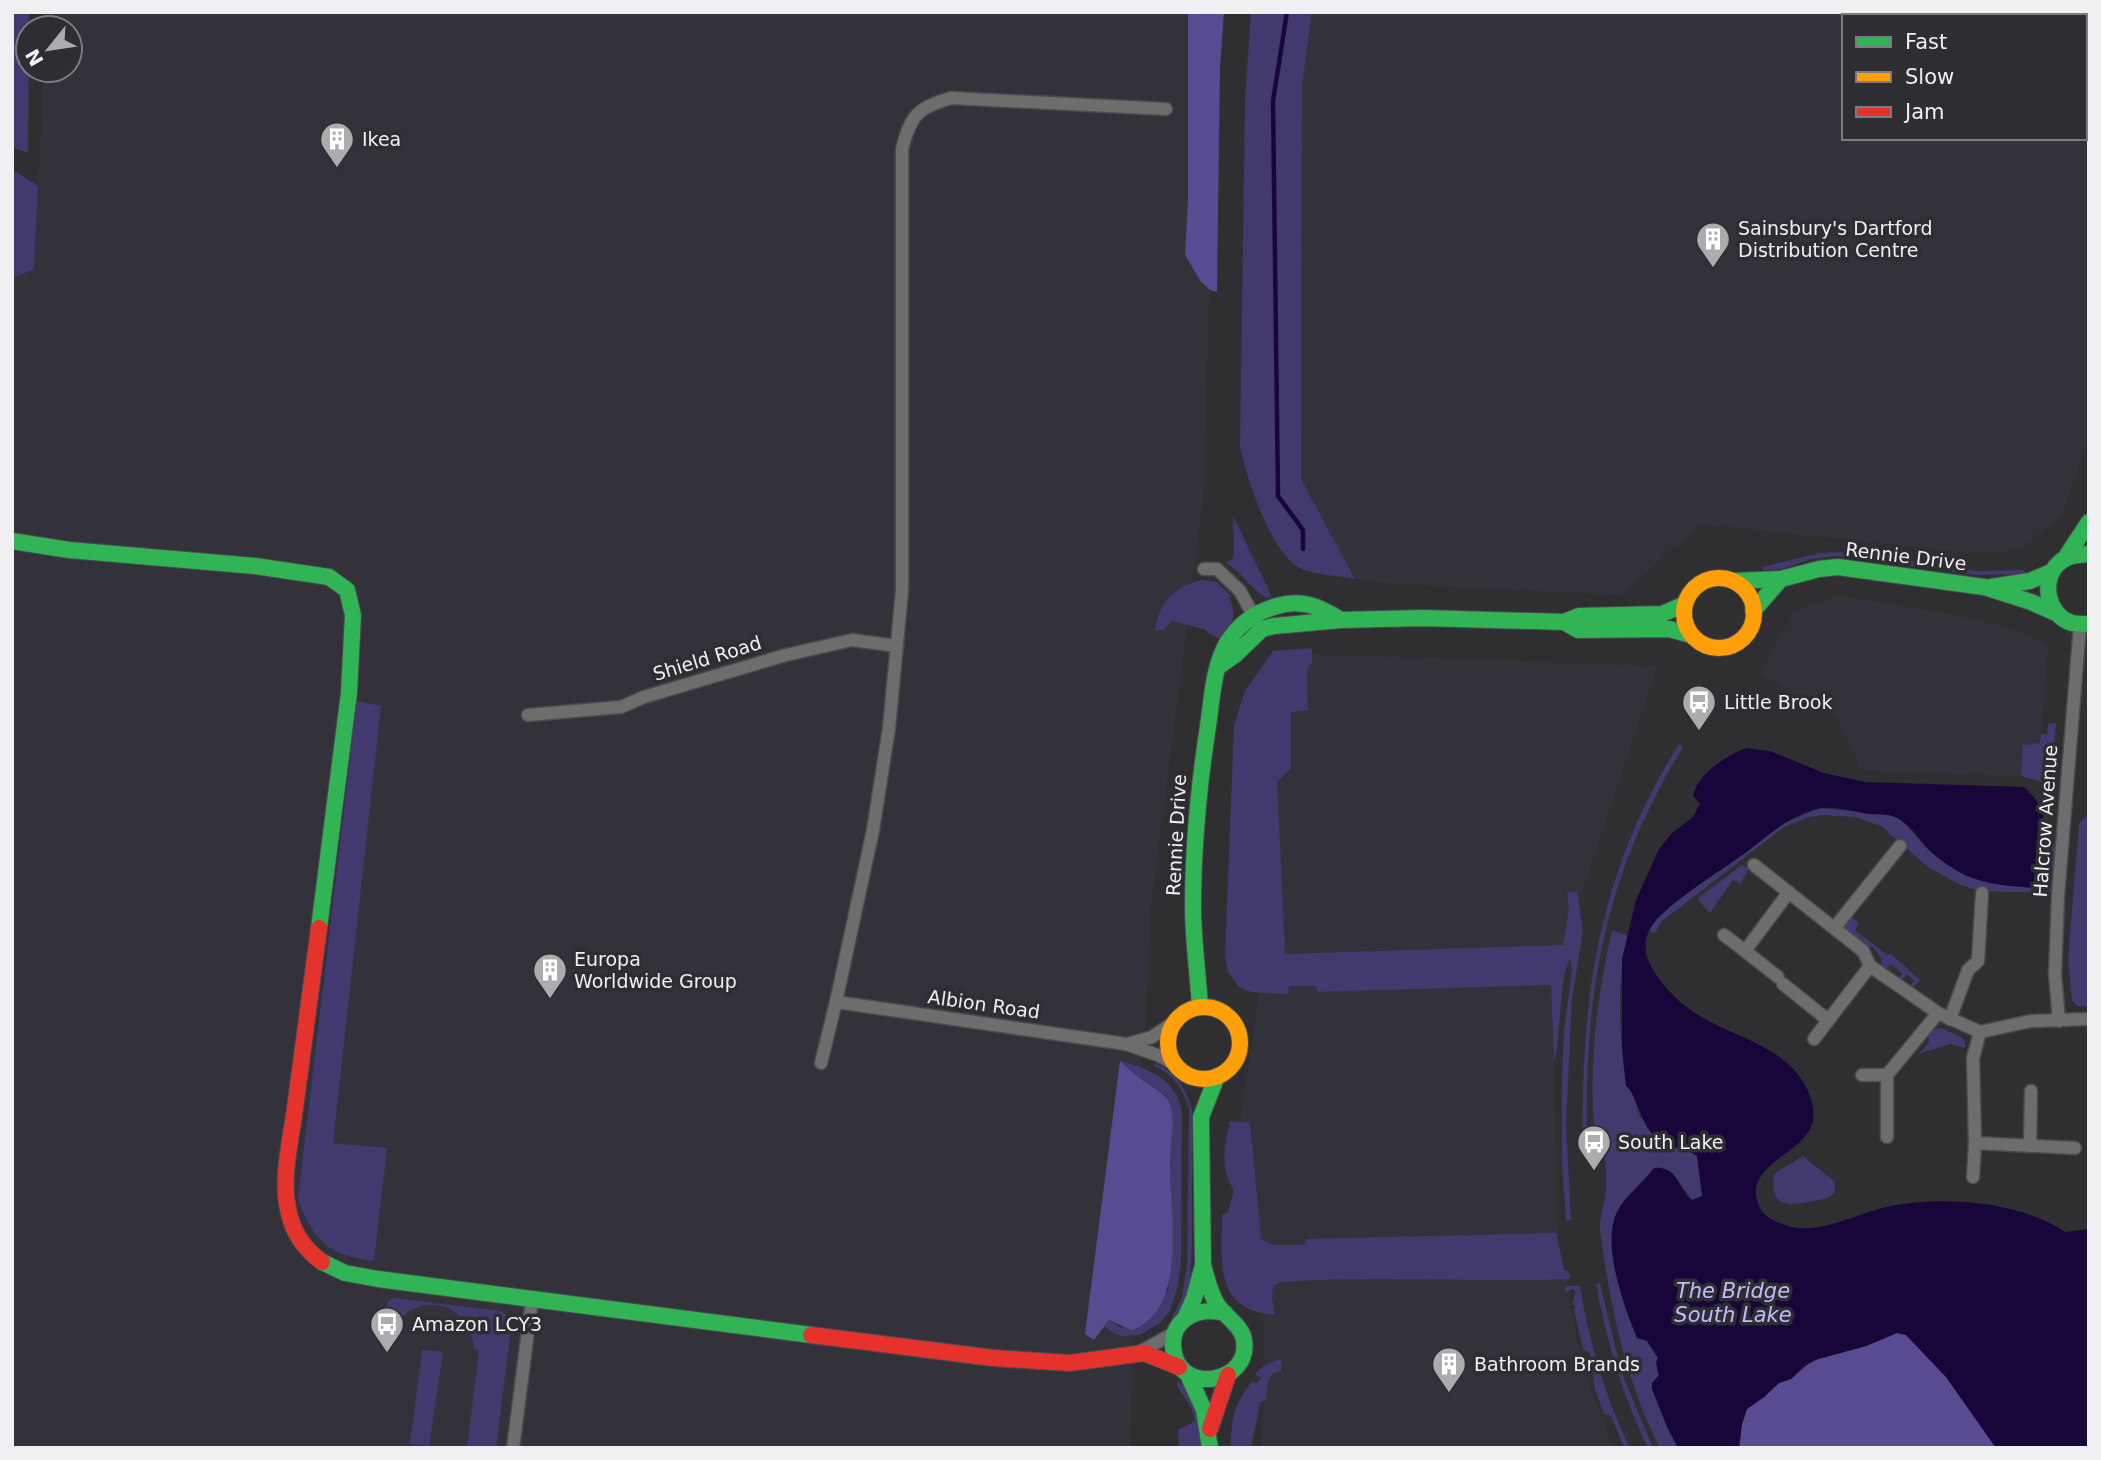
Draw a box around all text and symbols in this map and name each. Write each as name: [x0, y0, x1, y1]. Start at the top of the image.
north arrow: [14, 14, 84, 84]
legend: [1842, 14, 2087, 140]
text: Fast: [1905, 30, 1947, 54]
text: N: [21, 45, 48, 70]
text: Slow: [1905, 65, 1954, 89]
text: Jam: [1903, 100, 1945, 124]
building icon: Ikea: [318, 120, 356, 169]
place label: Ikea: [362, 128, 401, 150]
place label: Sainsbury's Dartford Distribution Centre: [1738, 217, 1933, 261]
building icon: Sainsbury's Dartford Distribution Centre: [1694, 220, 1732, 269]
street label: Rennie Drive: [1844, 538, 1968, 574]
street label: Shield Road: [650, 631, 764, 685]
bus stop icon: Little Brook: [1680, 683, 1718, 732]
place label: Little Brook: [1724, 691, 1832, 713]
street label: Halcrow Avenue: [2029, 744, 2061, 898]
street label: Rennie Drive: [1162, 774, 1190, 896]
place label: Europa Worldwide Group: [574, 948, 737, 992]
building icon: Europa Worldwide Group: [531, 951, 569, 1000]
street label: Albion Road: [927, 985, 1041, 1023]
bus stop icon: South Lake: [1575, 1123, 1613, 1172]
place label: South Lake: [1618, 1131, 1724, 1153]
water label: The Bridge South Lake: [1674, 1279, 1792, 1327]
bus stop icon: Amazon LCY3: [368, 1305, 406, 1354]
place label: Amazon LCY3: [412, 1313, 542, 1335]
building icon: Bathroom Brands: [1430, 1345, 1468, 1394]
place label: Bathroom Brands: [1474, 1353, 1640, 1375]

